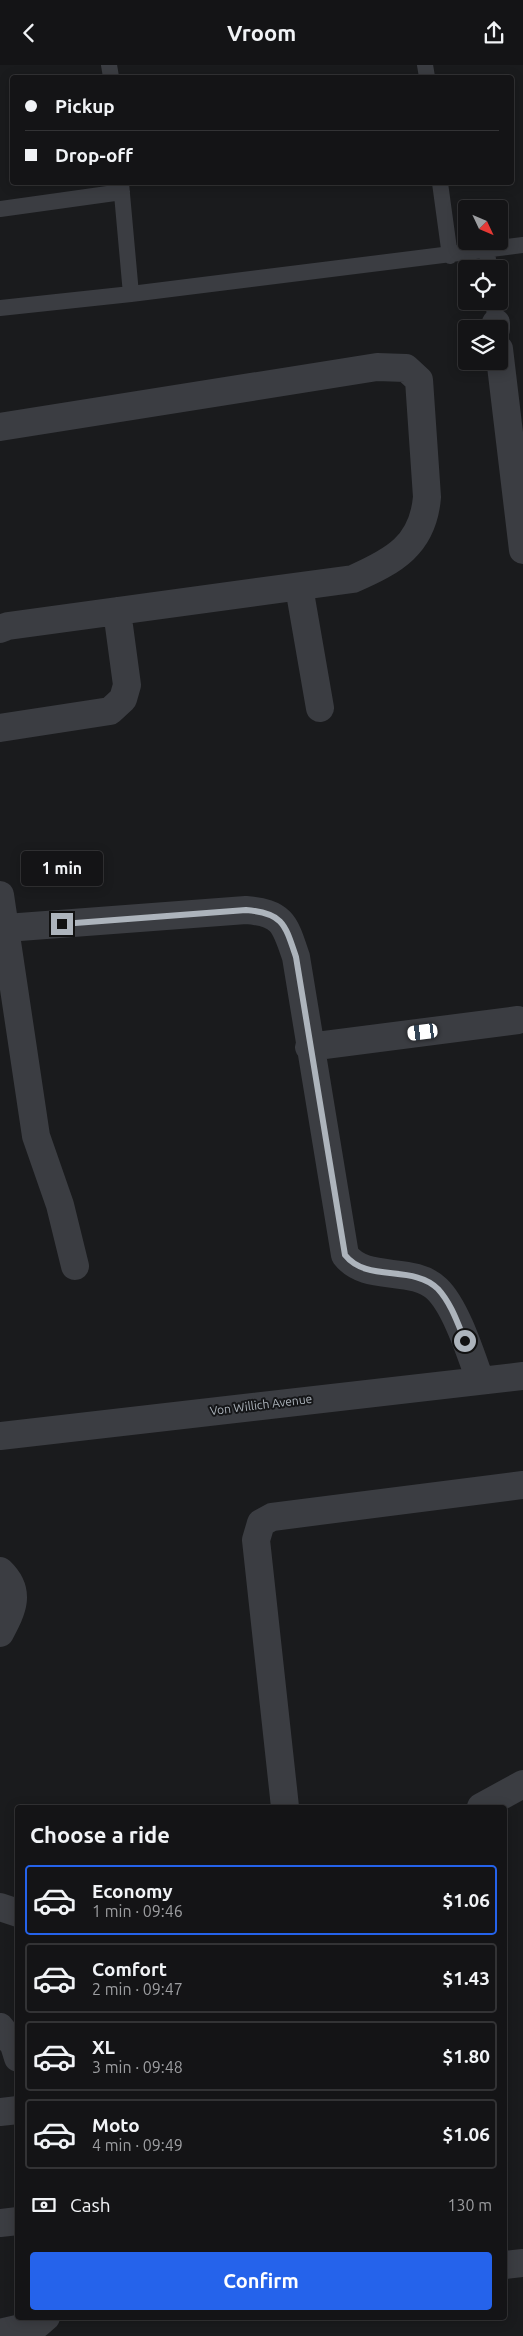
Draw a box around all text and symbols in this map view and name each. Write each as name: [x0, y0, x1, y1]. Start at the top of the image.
icon: back: [15, 19, 43, 47]
icon: share: [480, 19, 508, 47]
text: Vroom: [227, 20, 296, 45]
text: Pickup: [55, 95, 115, 117]
text: Drop-off: [55, 144, 133, 166]
north arrow: [458, 200, 508, 250]
map controls: [458, 200, 508, 370]
button: locate: [458, 260, 508, 310]
button: layers: [458, 320, 508, 370]
callout: 1 min: [21, 851, 103, 887]
text: 1 min: [42, 859, 82, 877]
route end: [51, 913, 73, 935]
car: [407, 1023, 438, 1041]
route start: [454, 1330, 476, 1352]
street label: Von Willich Avenue: [209, 1392, 313, 1417]
text: Choose a ride: [30, 1822, 170, 1847]
icon: car: [32, 1878, 77, 1923]
text: Economy: [92, 1880, 173, 1902]
text: $1.06: [442, 1889, 490, 1911]
text: 1 min · 09:46: [92, 1902, 183, 1920]
icon: car: [32, 1956, 77, 2001]
text: Comfort: [92, 1958, 167, 1980]
text: $1.43: [442, 1967, 490, 1989]
text: 2 min · 09:47: [92, 1980, 183, 1998]
icon: car: [32, 2034, 77, 2079]
text: XL: [92, 2036, 115, 2058]
text: $1.80: [442, 2045, 490, 2067]
text: 3 min · 09:48: [92, 2058, 183, 2076]
icon: car: [32, 2112, 77, 2157]
text: Moto: [92, 2114, 140, 2136]
text: $1.06: [442, 2123, 490, 2145]
text: 4 min · 09:49: [92, 2136, 183, 2154]
icon: cash: [30, 2191, 58, 2219]
text: Cash: [70, 2194, 111, 2216]
text: 130 m: [447, 2196, 492, 2214]
button: Confirm: [30, 2252, 492, 2310]

